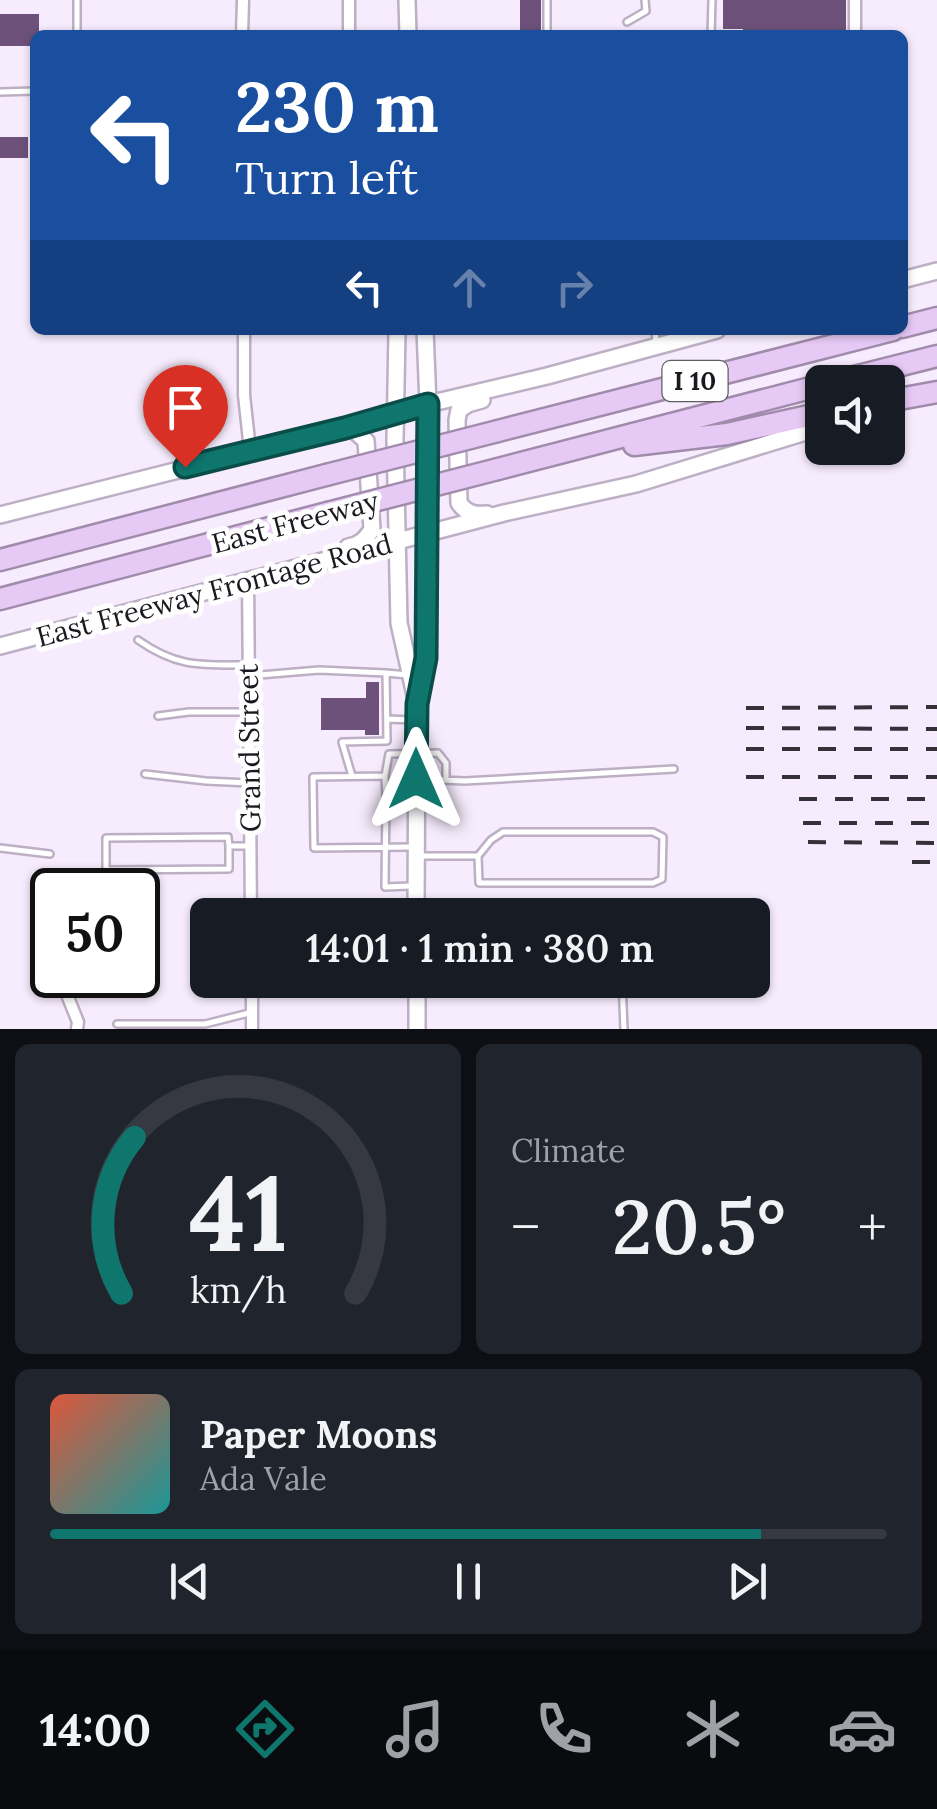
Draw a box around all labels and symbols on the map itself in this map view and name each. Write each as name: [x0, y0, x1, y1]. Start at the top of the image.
road number: I 10: [662, 361, 728, 401]
pin: [143, 365, 228, 468]
street label: East Freeway: [208, 482, 383, 562]
street label: East Freeway Frontage Road: [32, 525, 396, 655]
street label: Grand Street: [230, 663, 268, 832]
position arrow: [364, 727, 468, 831]
speed limit sign: 50: [30, 868, 160, 998]

